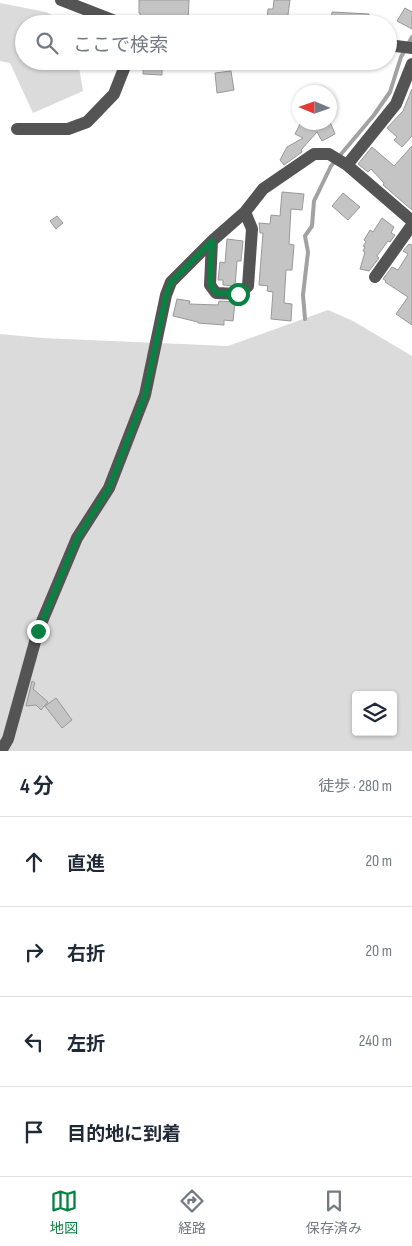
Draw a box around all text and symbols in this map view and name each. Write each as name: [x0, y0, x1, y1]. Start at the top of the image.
search box: [15, 15, 397, 70]
icon: search: [33, 29, 61, 57]
text: ここで検索: [73, 34, 168, 57]
north arrow: [292, 85, 337, 130]
route start: [227, 283, 250, 306]
route end: [27, 620, 50, 643]
map controls: [352, 691, 397, 736]
button: layers: [352, 691, 397, 736]
text: 4 分: [20, 774, 54, 799]
text: 徒歩 · 280 m: [318, 777, 392, 796]
icon: ahead: [20, 848, 48, 876]
text: 20 m: [365, 852, 392, 871]
text: 直進: [67, 853, 105, 876]
icon: right: [20, 938, 48, 966]
text: 20 m: [365, 942, 392, 961]
text: 右折: [67, 943, 105, 966]
icon: left: [20, 1028, 48, 1056]
text: 240 m: [359, 1032, 392, 1051]
text: 左折: [67, 1033, 105, 1056]
icon: arrive: [20, 1118, 48, 1146]
text: 目的地に到着: [67, 1123, 181, 1146]
tab: 地図: [50, 1187, 78, 1237]
tab: 経路: [178, 1187, 206, 1237]
tab: 保存済み: [306, 1187, 362, 1237]

